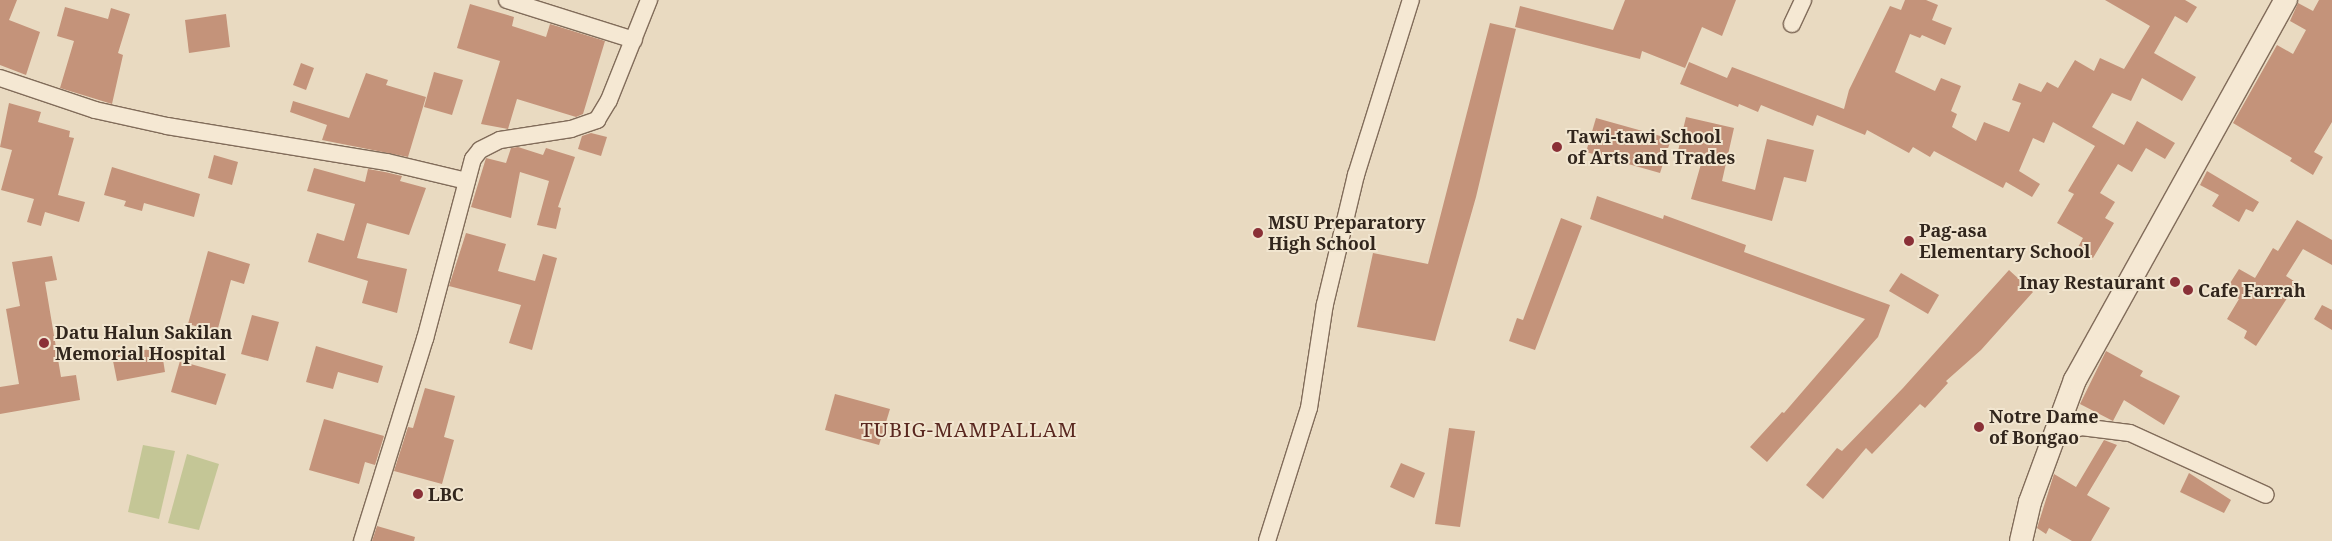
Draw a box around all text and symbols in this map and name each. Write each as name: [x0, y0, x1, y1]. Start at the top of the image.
place label: Tawi-tawi School of Arts and Trades: [1567, 126, 1735, 168]
marker: Tawi-tawi School of Arts and Trades: [1551, 141, 1563, 153]
place label: MSU Preparatory High School: [1268, 212, 1425, 254]
place label: Pag-asa Elementary School: [1919, 220, 2090, 262]
marker: MSU Preparatory High School: [1252, 227, 1264, 239]
marker: Pag-asa Elementary School: [1903, 235, 1915, 247]
place label: Inay Restaurant: [2019, 271, 2165, 293]
marker: Inay Restaurant: [2169, 276, 2181, 288]
place label: Cafe Farrah: [2198, 279, 2306, 301]
marker: Cafe Farrah: [2182, 284, 2194, 296]
place label: Datu Halun Sakilan Memorial Hospital: [55, 322, 232, 364]
marker: Datu Halun Sakilan Memorial Hospital: [37, 336, 51, 350]
place label: Notre Dame of Bongao: [1989, 406, 2099, 448]
district label: TUBIG-MAMPALLAM: [859, 417, 1079, 441]
marker: Notre Dame of Bongao: [1973, 421, 1985, 433]
place label: LBC: [428, 483, 464, 505]
marker: LBC: [412, 488, 424, 500]

